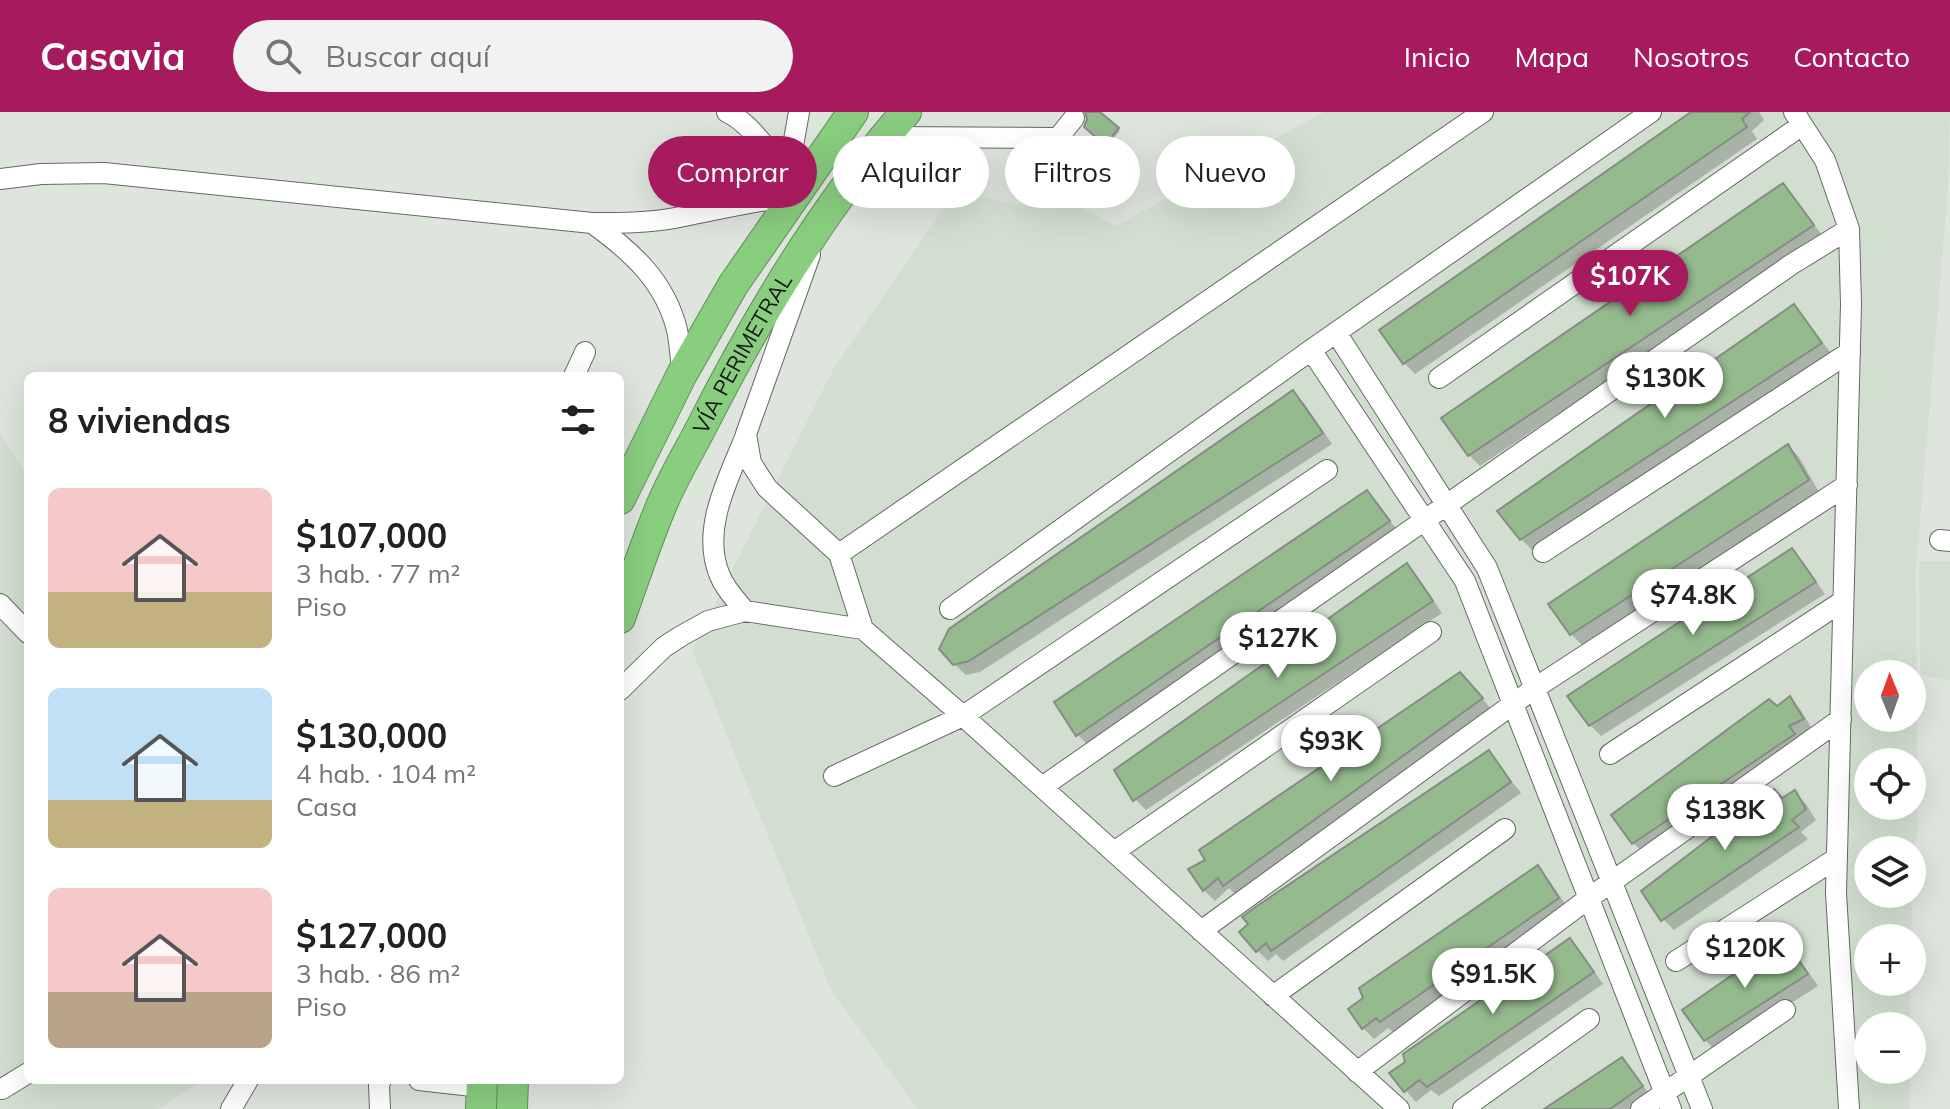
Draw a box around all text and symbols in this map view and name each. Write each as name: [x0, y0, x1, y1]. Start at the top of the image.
search box: [233, 20, 793, 92]
text: Casavia: [40, 32, 185, 80]
icon: search: [261, 34, 305, 78]
text: Buscar aquí: [325, 37, 490, 75]
text: Inicio: [1404, 39, 1471, 74]
text: Mapa: [1515, 39, 1589, 74]
text: Nosotros: [1633, 39, 1749, 74]
text: Contacto: [1793, 39, 1910, 74]
chip: Comprar: [648, 136, 817, 208]
chip: Alquilar: [833, 136, 989, 208]
chip: Filtros: [1005, 136, 1140, 208]
chip: Nuevo: [1156, 136, 1295, 208]
pin: $107K: [1574, 250, 1686, 318]
text: $107K: [1590, 259, 1670, 292]
street label: VÍA PERIMETRAL: [686, 268, 798, 438]
pin: $130K: [1609, 352, 1721, 420]
text: $130K: [1625, 361, 1705, 394]
icon: filters: [556, 398, 600, 442]
text: 8 viviendas: [48, 399, 231, 442]
text: $107,000: [296, 514, 447, 557]
icon: home: [112, 520, 208, 616]
text: 3 hab. · 77 m²: [296, 557, 460, 590]
pin: $74.8K: [1628, 569, 1758, 637]
text: $74.8K: [1650, 578, 1736, 611]
text: Piso: [296, 590, 347, 623]
pin: $127K: [1222, 612, 1334, 680]
text: $127K: [1238, 621, 1318, 654]
north arrow: [1854, 660, 1926, 732]
map controls: [1854, 660, 1926, 1084]
text: $130,000: [296, 714, 447, 757]
pin: $93K: [1284, 715, 1378, 783]
icon: home: [112, 720, 208, 816]
text: $93K: [1299, 724, 1363, 757]
button: locate: [1854, 748, 1926, 820]
text: 4 hab. · 104 m²: [296, 757, 476, 790]
pin: $138K: [1669, 784, 1781, 852]
text: Casa: [296, 790, 357, 823]
text: $138K: [1685, 793, 1765, 826]
button: layers: [1854, 836, 1926, 908]
text: $127,000: [296, 914, 447, 957]
icon: home: [112, 920, 208, 1016]
pin: $120K: [1689, 922, 1801, 990]
button: +: [1854, 924, 1926, 996]
text: $120K: [1705, 931, 1785, 964]
pin: $91.5K: [1428, 948, 1558, 1016]
text: 3 hab. · 86 m²: [296, 957, 460, 990]
text: $91.5K: [1450, 957, 1536, 990]
text: Piso: [296, 990, 347, 1023]
button: −: [1854, 1012, 1926, 1084]

